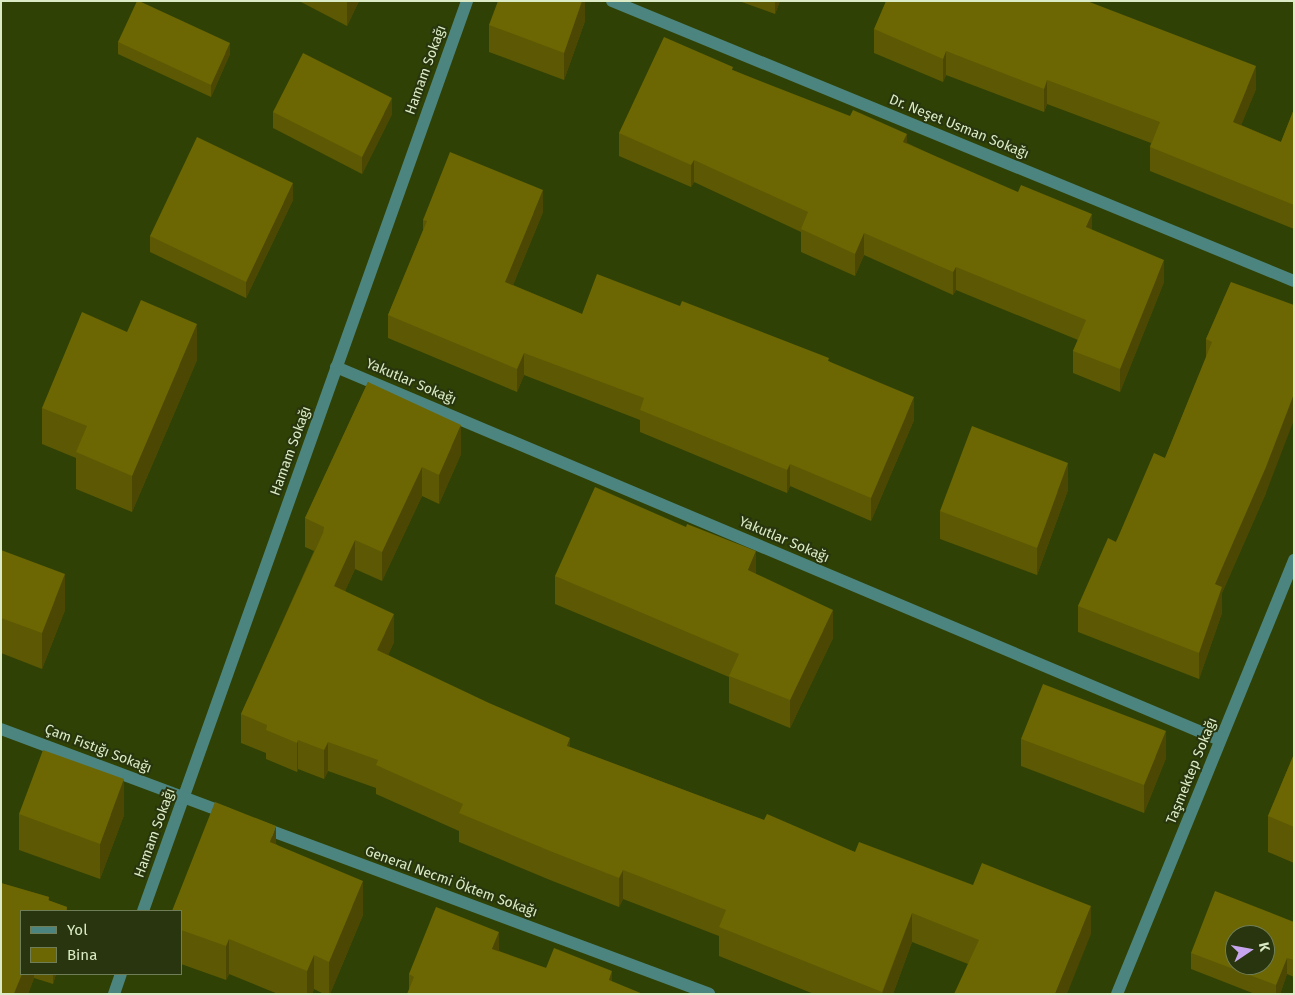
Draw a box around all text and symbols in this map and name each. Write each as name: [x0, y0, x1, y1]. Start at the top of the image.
street label: Hamam Sokağı: [402, 23, 450, 117]
street label: Dr. Neşet Usman Sokağı: [887, 91, 1031, 163]
street label: Yakutlar Sokağı: [363, 355, 459, 409]
street label: Hamam Sokağı: [267, 404, 315, 498]
street label: Yakutlar Sokağı: [736, 513, 832, 567]
street label: Taşmektep Sokağı: [1163, 715, 1221, 827]
street label: Çam Fıstığı Sokağı: [42, 721, 154, 777]
street label: Hamam Sokağı: [131, 786, 179, 880]
street label: General Necmi Öktem Sokağı: [362, 843, 540, 921]
legend: [20, 910, 182, 975]
text: Yol: [67, 921, 88, 939]
north arrow: [1225, 925, 1275, 975]
text: K: [1255, 941, 1273, 953]
text: Bina: [67, 946, 97, 964]

